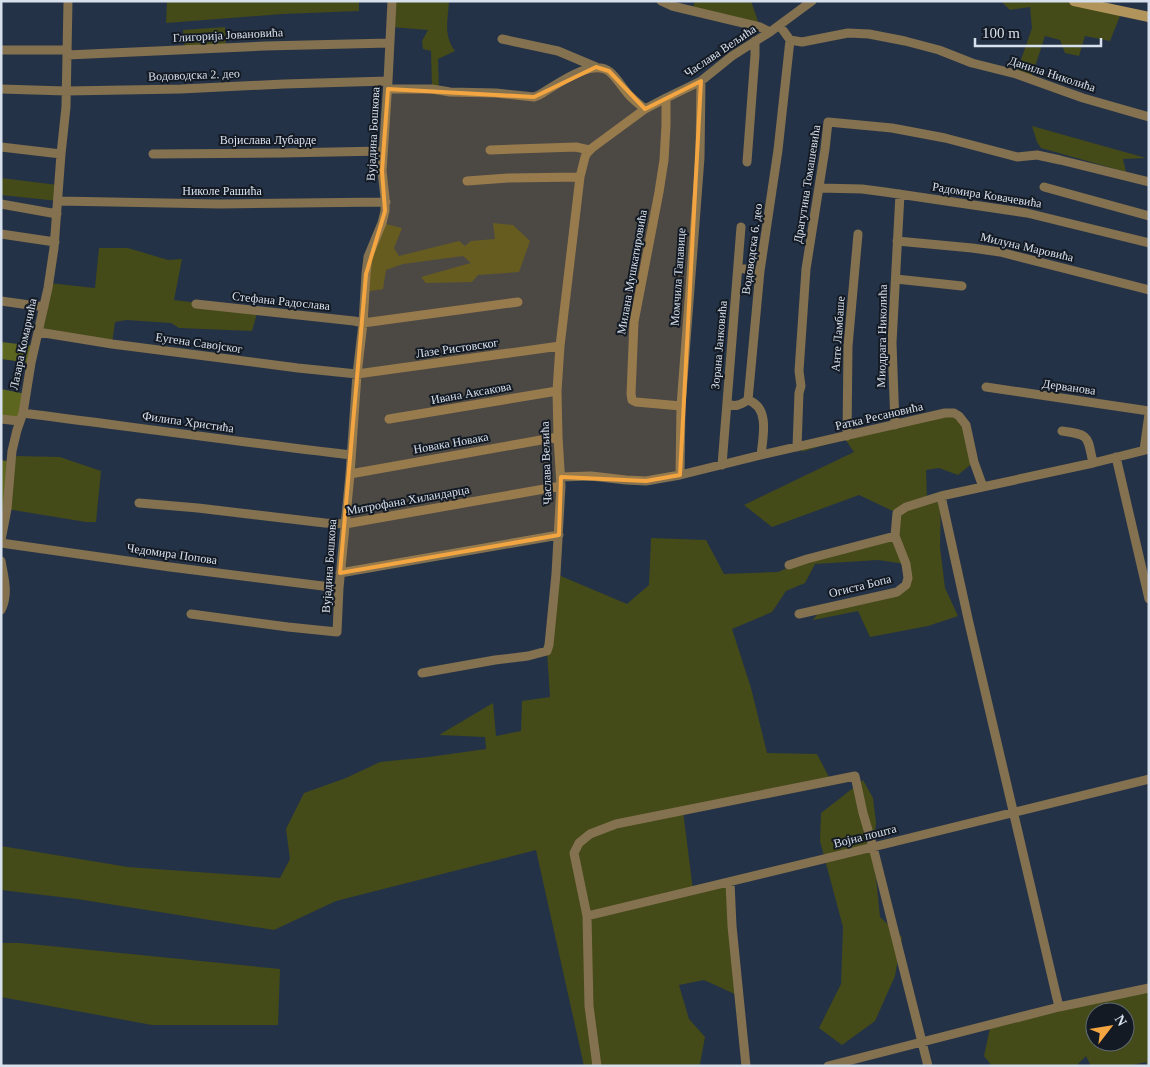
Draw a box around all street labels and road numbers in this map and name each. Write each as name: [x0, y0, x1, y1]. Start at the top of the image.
street label: Часлава Вељића: [682, 22, 759, 80]
street label: Глигорија Јовановића: [172, 25, 284, 45]
street label: Данила Николића: [1007, 53, 1098, 95]
street label: Водоводска 2. део: [148, 66, 240, 84]
street label: Вујадина Бошкова: [364, 86, 382, 181]
street label: Драгутина Томашевића: [791, 123, 823, 244]
street label: Војислава Лубарде: [220, 133, 316, 147]
street label: Радомира Ковачевића: [931, 179, 1043, 211]
street label: Николе Рашића: [182, 184, 262, 198]
street label: Водоводска 6. део: [739, 203, 765, 295]
street label: Милана Мушкатировића: [614, 208, 650, 336]
street label: Момчила Тапавице: [668, 227, 688, 327]
street label: Милуна Маровића: [979, 229, 1076, 265]
street label: Миодрага Николића: [874, 284, 890, 388]
street label: Стефана Радослава: [231, 289, 331, 313]
street label: Лазара Комарчића: [6, 296, 40, 391]
street label: Анте Ламбаше: [828, 296, 848, 372]
street label: Зорана Јанковића: [708, 299, 730, 390]
street label: Еугена Савојског: [155, 330, 244, 356]
street label: Лазе Ристовског: [415, 335, 499, 361]
street label: Дерванова: [1041, 376, 1097, 398]
street label: Ивана Аксакова: [430, 379, 513, 407]
street label: Ратка Ресановића: [834, 399, 925, 433]
street label: Филипа Христића: [141, 409, 235, 435]
street label: Часлава Вељића: [538, 420, 554, 505]
street label: Новака Новака: [412, 429, 490, 456]
street label: Митрофана Хиландарца: [346, 482, 471, 518]
street label: Вујадина Бошкова: [319, 518, 339, 613]
street label: Чедомира Попова: [126, 541, 219, 567]
street label: Огиста Бопа: [827, 571, 893, 600]
street label: Војна пошта: [832, 821, 899, 851]

